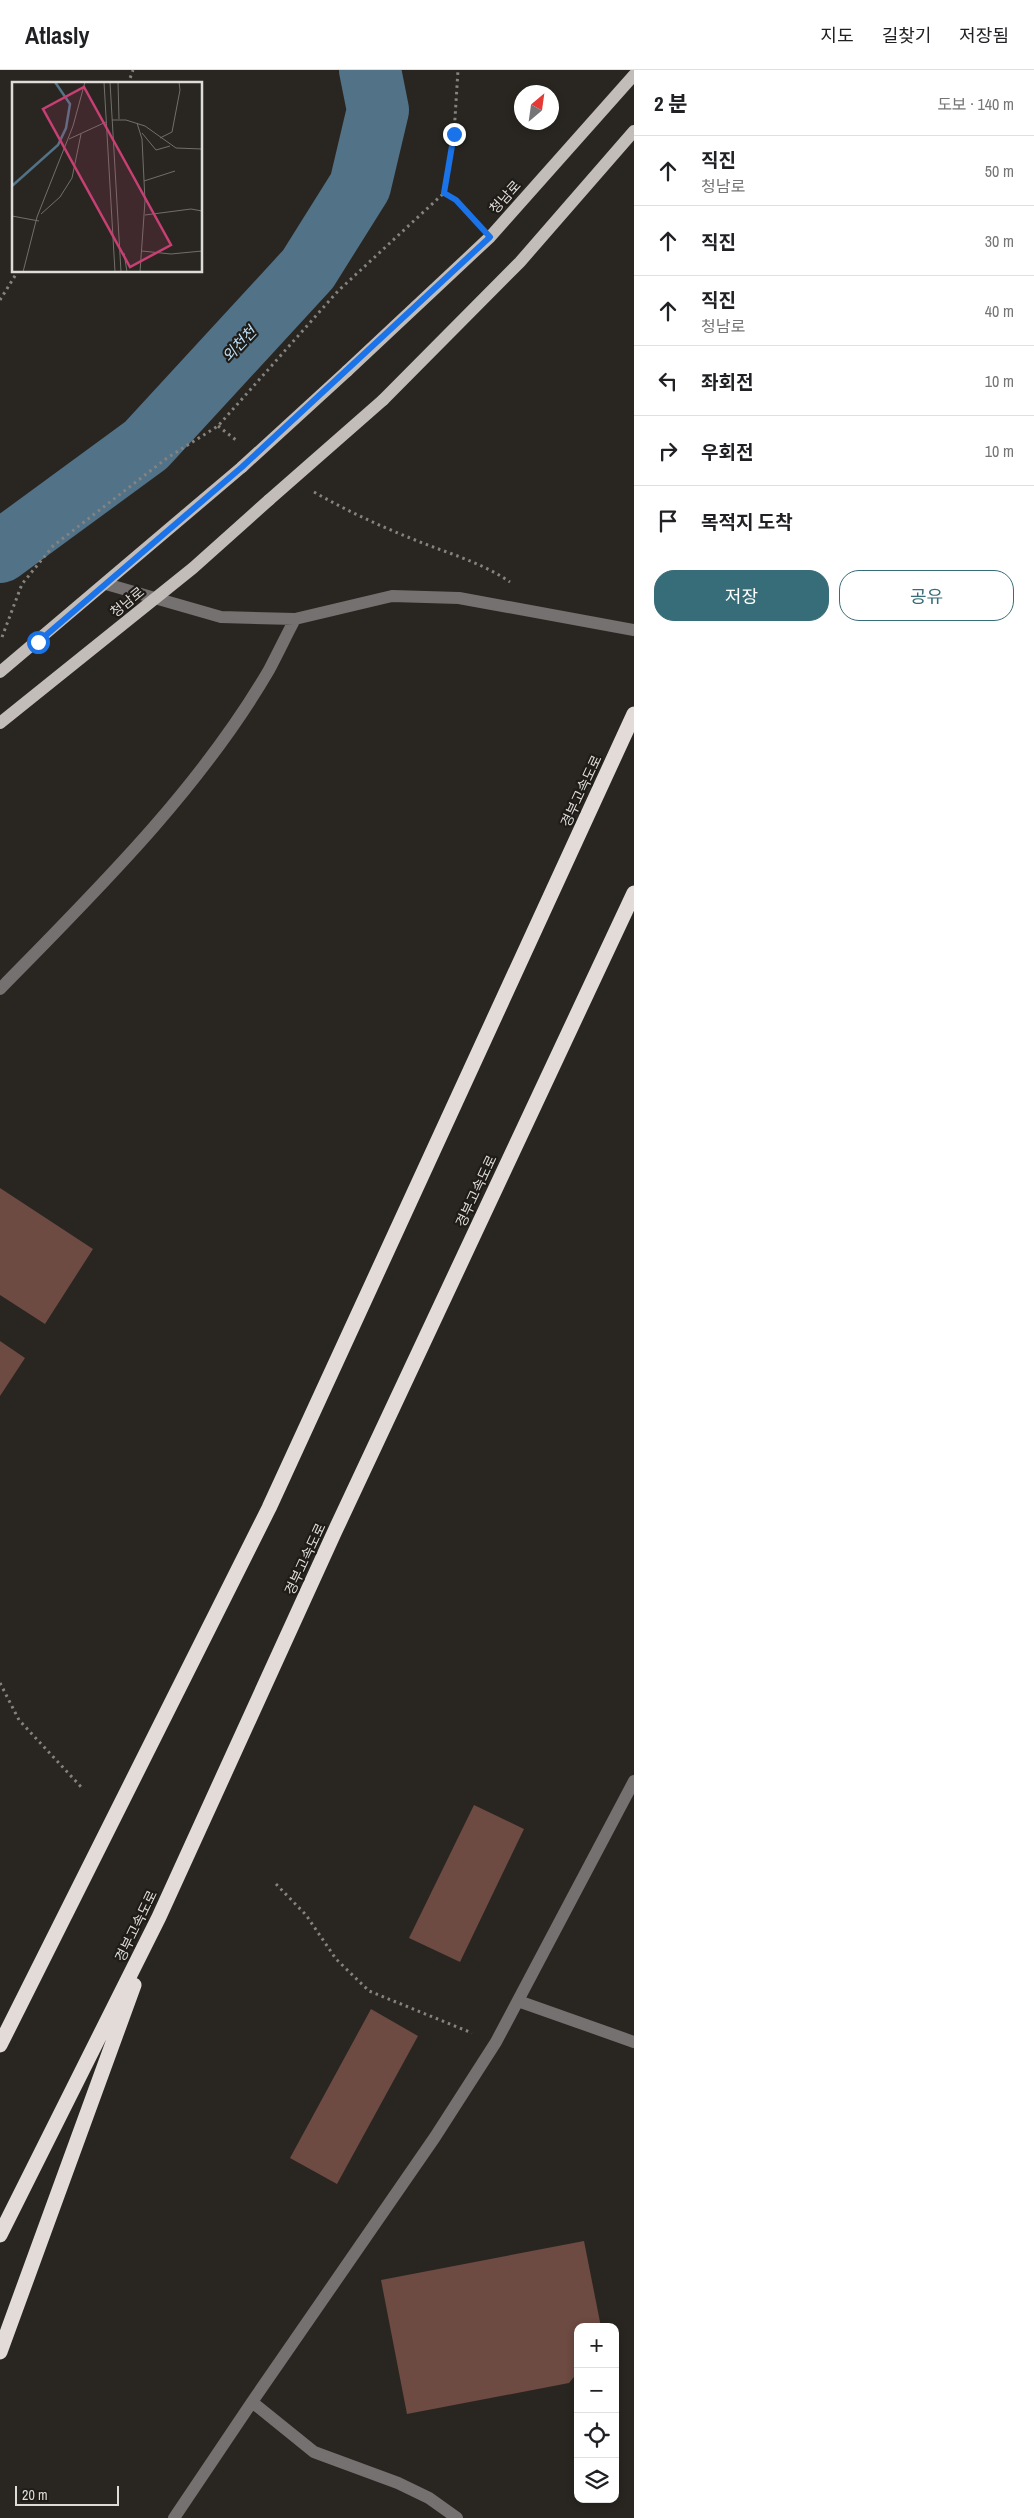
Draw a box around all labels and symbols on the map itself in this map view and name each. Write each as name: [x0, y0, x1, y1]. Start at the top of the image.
inset map: [12, 82, 202, 272]
north arrow: [514, 85, 559, 130]
route end: [443, 123, 466, 146]
street label: 청남로: [485, 177, 525, 217]
water label: 외천천: [217, 320, 262, 366]
street label: 청남로: [106, 583, 148, 621]
route start: [27, 631, 50, 654]
street label: 경부고속도로: [557, 752, 606, 830]
street label: 경부고속도로: [452, 1152, 501, 1230]
street label: 경부고속도로: [281, 1520, 330, 1598]
street label: 경부고속도로: [111, 1887, 161, 1965]
scale bar: [15, 2483, 119, 2506]

